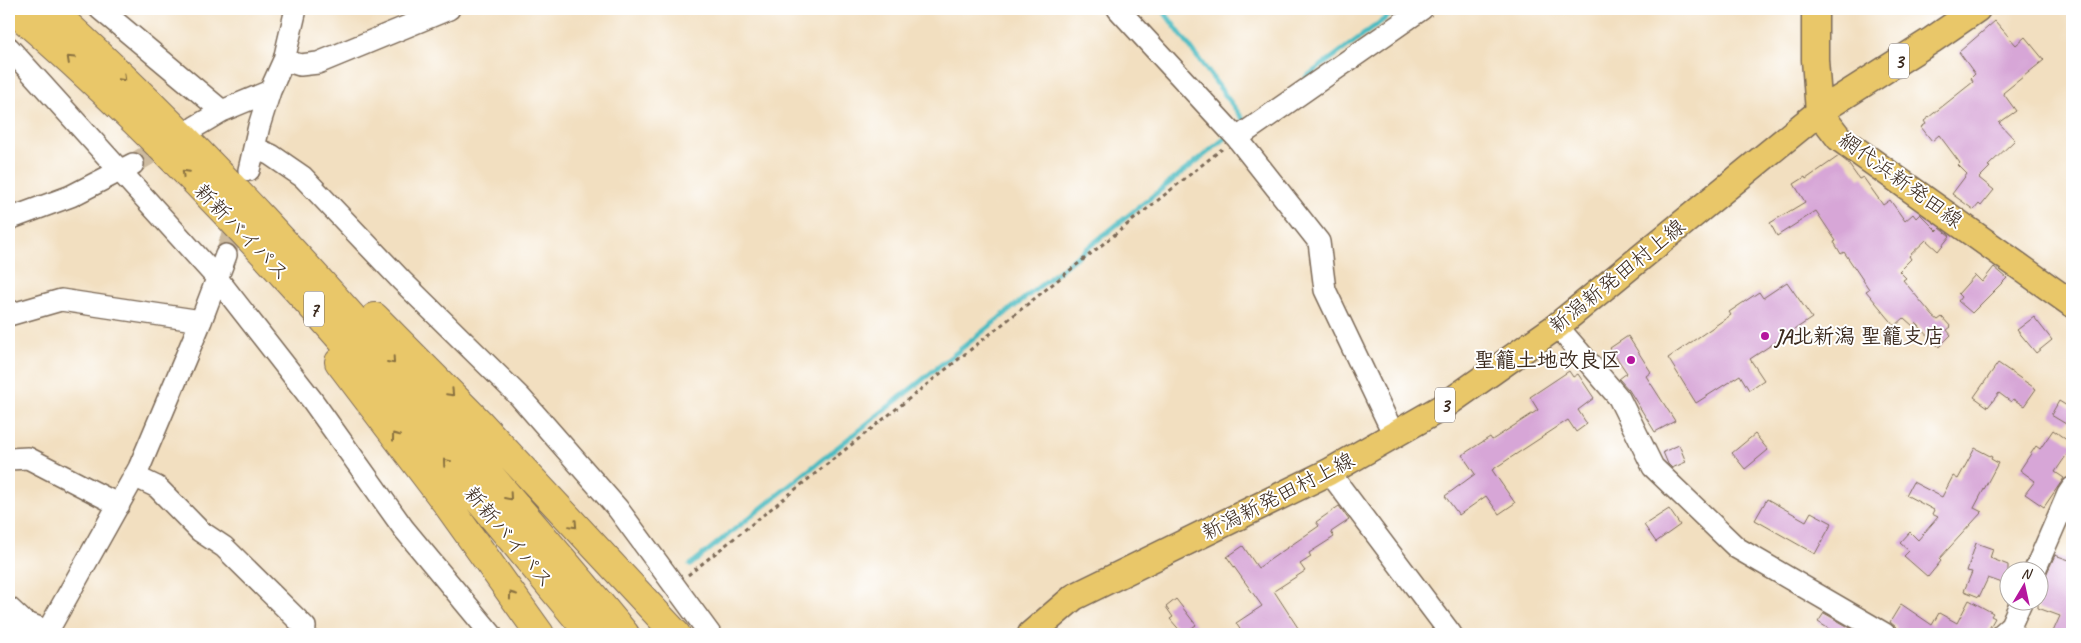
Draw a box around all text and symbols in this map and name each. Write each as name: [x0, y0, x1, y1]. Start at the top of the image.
road number: 3: [1889, 44, 1909, 78]
one-way arrow: [66, 56, 75, 65]
one-way arrow: [118, 72, 127, 81]
street label: 網代浜新発田線: [1834, 126, 1968, 234]
one-way arrow: [182, 170, 191, 179]
street label: 新新バイパス: [189, 178, 295, 286]
street label: 新潟新発田村上線: [1544, 213, 1690, 339]
road number: 7: [304, 292, 324, 326]
place label: JA北新潟 聖籠支店: [1773, 323, 1944, 349]
marker: JA北新潟 聖籠支店: [1759, 330, 1771, 342]
place label: 聖籠土地改良区: [1474, 347, 1621, 373]
marker: 聖籠土地改良区: [1625, 354, 1637, 366]
one-way arrow: [386, 355, 395, 364]
one-way arrow: [445, 387, 454, 396]
road number: 3: [1435, 388, 1455, 422]
one-way arrow: [392, 433, 400, 442]
street label: 新潟新発田村上線: [1197, 446, 1359, 546]
one-way arrow: [443, 459, 452, 468]
street label: 新新バイパス: [459, 481, 559, 593]
one-way arrow: [503, 492, 512, 501]
one-way arrow: [568, 519, 577, 528]
north arrow: [1998, 560, 2048, 610]
text: N: [2020, 565, 2034, 583]
one-way arrow: [509, 591, 518, 601]

